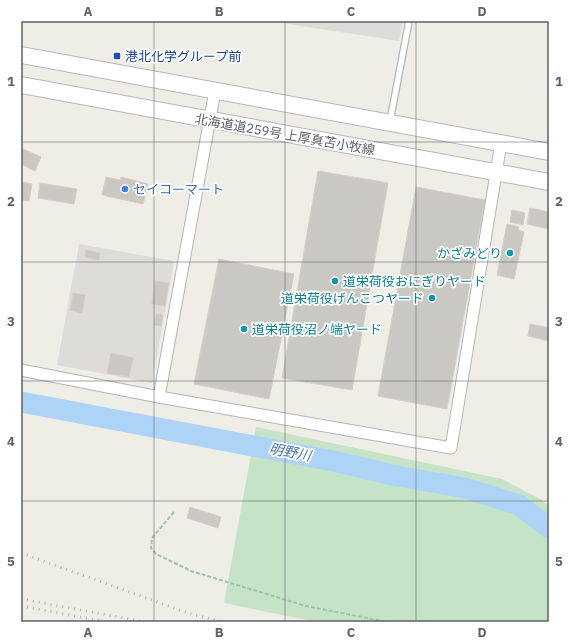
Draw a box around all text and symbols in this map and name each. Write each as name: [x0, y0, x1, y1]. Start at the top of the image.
text: A: [84, 3, 93, 20]
text: B: [215, 3, 224, 20]
text: C: [347, 3, 356, 20]
text: D: [477, 3, 487, 20]
place label: 港北化学グループ前: [125, 48, 241, 65]
marker: 港北化学グループ前: [112, 51, 122, 61]
text: 1: [7, 73, 15, 90]
text: 1: [555, 73, 563, 90]
street label: 北海道道259号 上厚真苫小牧線: [194, 110, 376, 159]
place label: セイコーマート: [133, 181, 224, 198]
marker: セイコーマート: [120, 184, 130, 194]
text: 2: [7, 193, 15, 210]
text: 2: [555, 193, 563, 210]
place label: かざみどり: [437, 245, 502, 262]
marker: かざみどり: [505, 248, 515, 258]
place label: 道栄荷役おにぎりヤード: [343, 273, 486, 290]
marker: 道栄荷役おにぎりヤード: [330, 276, 340, 286]
place label: 道栄荷役げんこつヤード: [281, 290, 424, 307]
marker: 道栄荷役げんこつヤード: [427, 293, 437, 303]
text: 3: [7, 313, 15, 330]
text: 3: [555, 313, 563, 330]
place label: 道栄荷役沼ノ端ヤード: [252, 321, 382, 338]
marker: 道栄荷役沼ノ端ヤード: [239, 324, 249, 334]
text: 4: [7, 433, 15, 450]
text: 4: [555, 433, 563, 450]
water label: 明野川: [268, 439, 314, 465]
text: 5: [7, 553, 15, 570]
text: 5: [555, 553, 563, 570]
text: A: [84, 624, 93, 641]
text: B: [215, 624, 224, 641]
text: C: [347, 624, 356, 641]
text: D: [477, 624, 487, 641]

